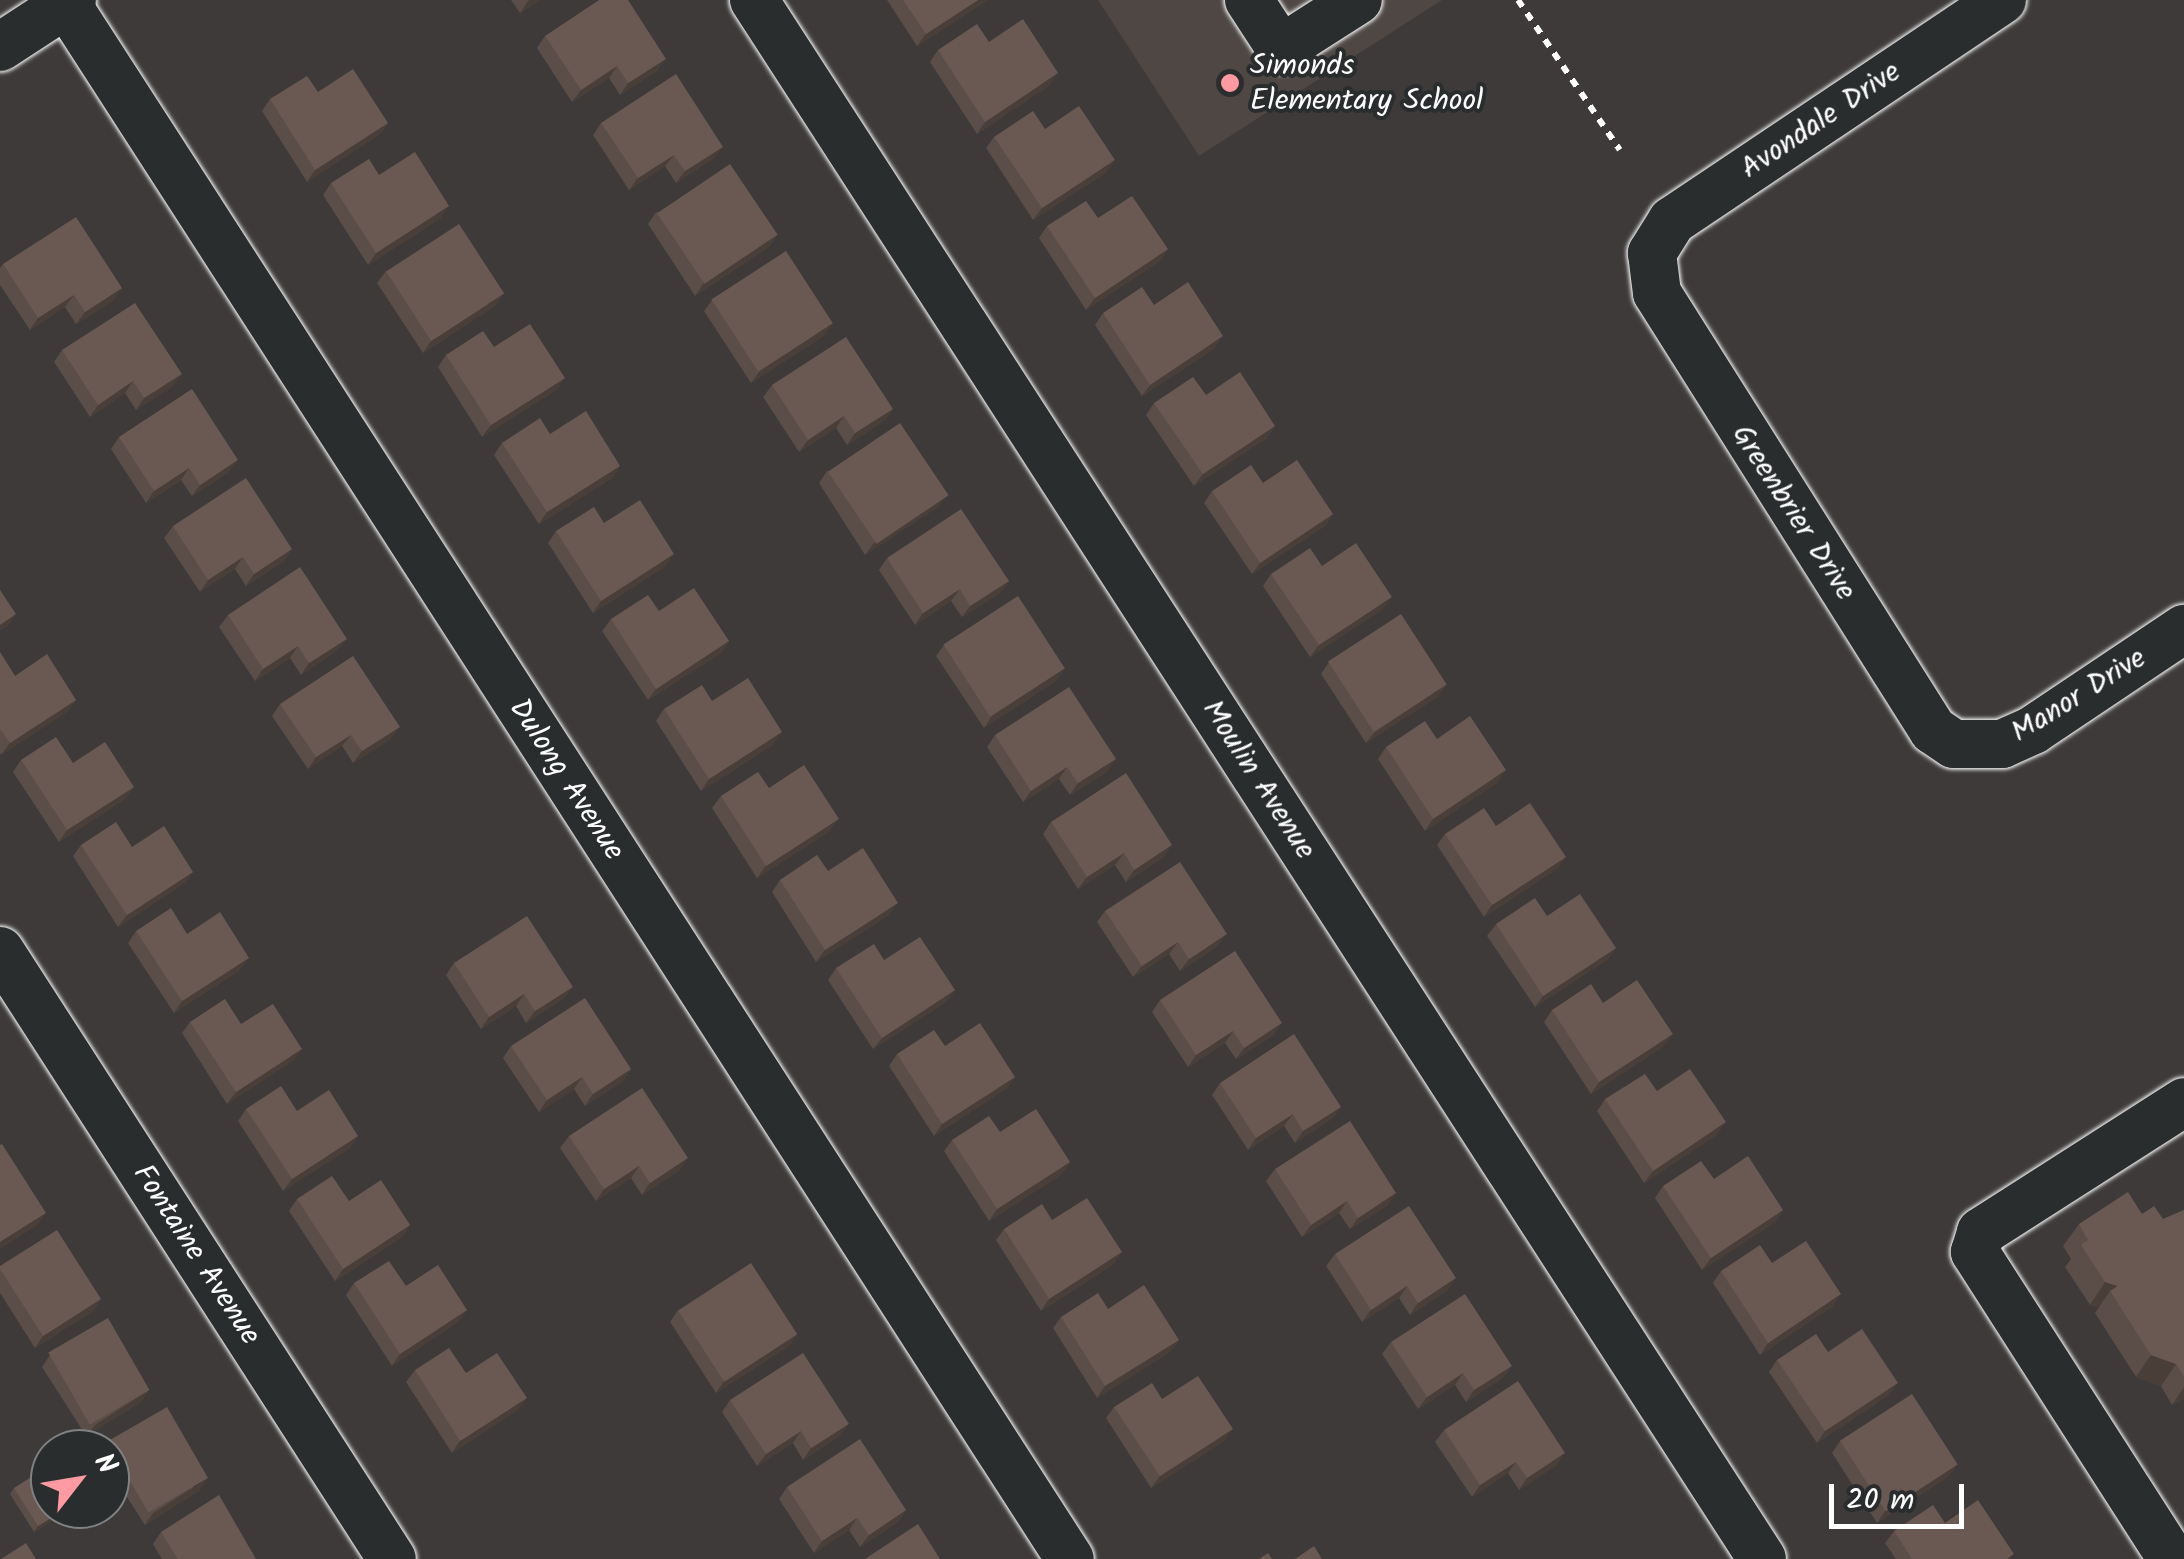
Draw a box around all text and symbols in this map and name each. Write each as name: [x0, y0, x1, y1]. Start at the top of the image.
place label: Simonds Elementary School: [1250, 48, 1483, 118]
street label: Avondale Drive: [1734, 54, 1908, 188]
marker: Simonds Elementary School: [1219, 72, 1241, 94]
street label: Greenbrier Drive: [1723, 418, 1863, 608]
street label: Manor Drive: [2005, 640, 2153, 752]
street label: Dulong Avenue: [500, 692, 632, 868]
street label: Moulin Avenue: [1193, 694, 1323, 866]
street label: Fontaine Avenue: [124, 1158, 268, 1352]
north arrow: [30, 1429, 130, 1529]
text: N: [81, 1445, 128, 1483]
scale bar: [1834, 1464, 1969, 1526]
text: 20 m: [1846, 1477, 1914, 1525]

